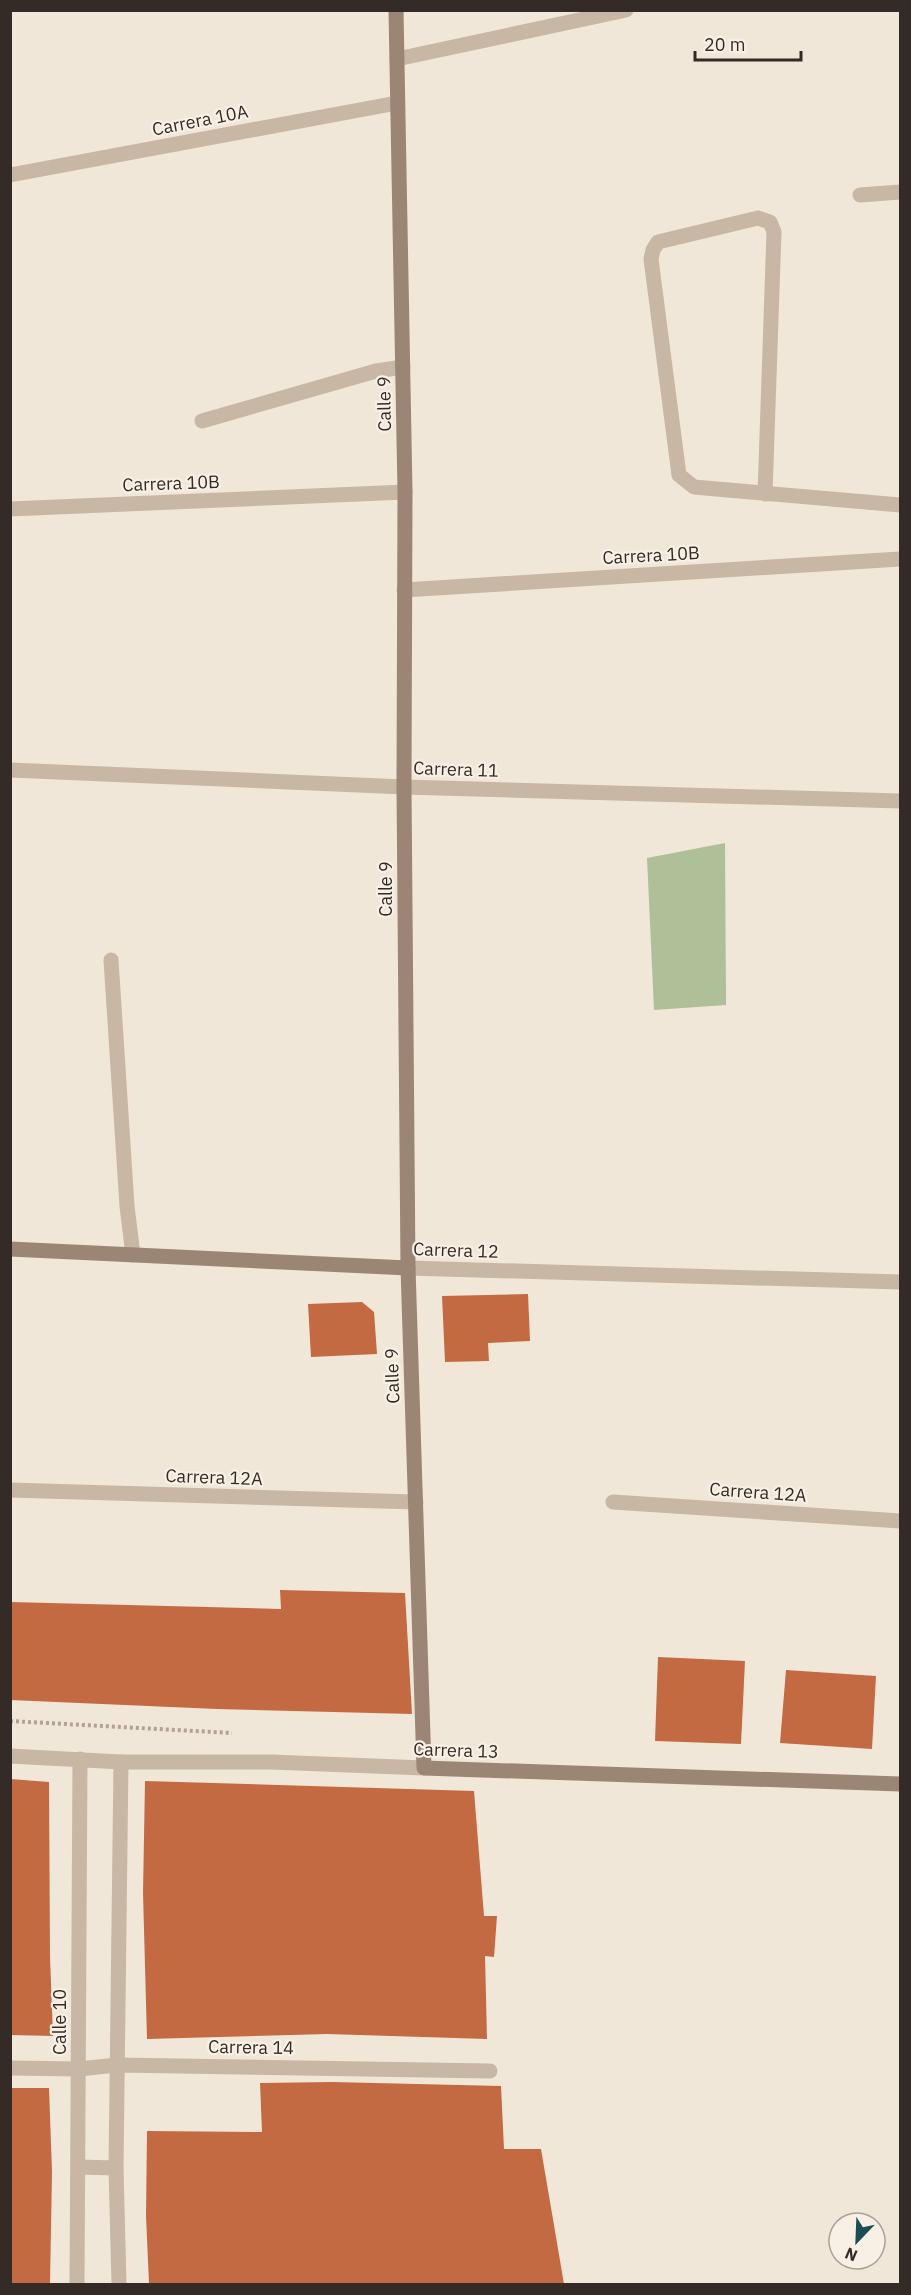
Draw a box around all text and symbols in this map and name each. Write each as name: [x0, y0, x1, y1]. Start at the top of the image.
scale bar: [695, 24, 802, 62]
text: 20 m: [704, 33, 746, 56]
street label: Carrera 10A: [150, 99, 250, 141]
street label: Calle 9: [372, 376, 396, 432]
street label: Carrera 10B: [122, 470, 220, 496]
street label: Carrera 10B: [602, 541, 700, 569]
street label: Carrera 11: [413, 756, 499, 782]
street label: Calle 9: [374, 861, 397, 917]
street label: Carrera 12: [413, 1237, 499, 1263]
street label: Calle 9: [380, 1348, 404, 1404]
street label: Carrera 12A: [165, 1464, 263, 1490]
street label: Carrera 12A: [709, 1477, 808, 1507]
street label: Carrera 13: [413, 1737, 499, 1763]
street label: Calle 10: [48, 1989, 71, 2055]
street label: Carrera 14: [208, 2035, 294, 2059]
north arrow: [827, 2211, 887, 2271]
text: N: [842, 2243, 860, 2266]

